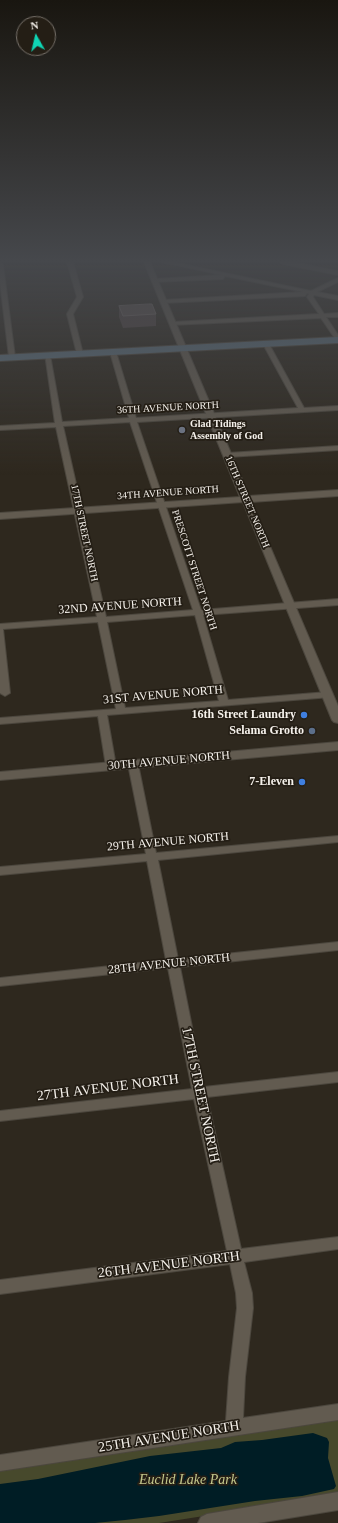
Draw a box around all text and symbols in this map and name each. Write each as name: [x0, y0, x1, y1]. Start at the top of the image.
north arrow: [16, 16, 56, 56]
text: N: [30, 19, 39, 32]
street label: 36TH AVENUE NORTH: [117, 399, 219, 417]
place label: Glad Tidings Assembly of God: [190, 418, 263, 442]
marker: Glad Tidings Assembly of God: [177, 425, 187, 435]
street label: 16TH STREET NORTH: [222, 454, 272, 550]
street label: 17TH STREET NORTH: [68, 483, 100, 583]
street label: 34TH AVENUE NORTH: [117, 483, 219, 503]
street label: PRESCOTT STREET NORTH: [169, 508, 219, 632]
street label: 32ND AVENUE NORTH: [58, 595, 182, 617]
street label: 31ST AVENUE NORTH: [102, 683, 224, 707]
place label: 16th Street Laundry: [192, 708, 296, 722]
marker: 16th Street Laundry: [299, 710, 309, 720]
place label: Selama Grotto: [229, 724, 304, 738]
marker: Selama Grotto: [307, 726, 317, 736]
street label: 30TH AVENUE NORTH: [107, 748, 231, 774]
place label: 7-Eleven: [249, 775, 294, 789]
marker: 7-Eleven: [297, 777, 307, 787]
street label: 29TH AVENUE NORTH: [106, 829, 230, 855]
street label: 28TH AVENUE NORTH: [107, 950, 231, 978]
street label: 17TH STREET NORTH: [177, 1026, 223, 1164]
street label: 27TH AVENUE NORTH: [36, 1071, 180, 1105]
street label: 26TH AVENUE NORTH: [97, 1248, 241, 1282]
street label: 25TH AVENUE NORTH: [97, 1418, 241, 1456]
park label: Euclid Lake Park: [139, 1472, 237, 1488]

